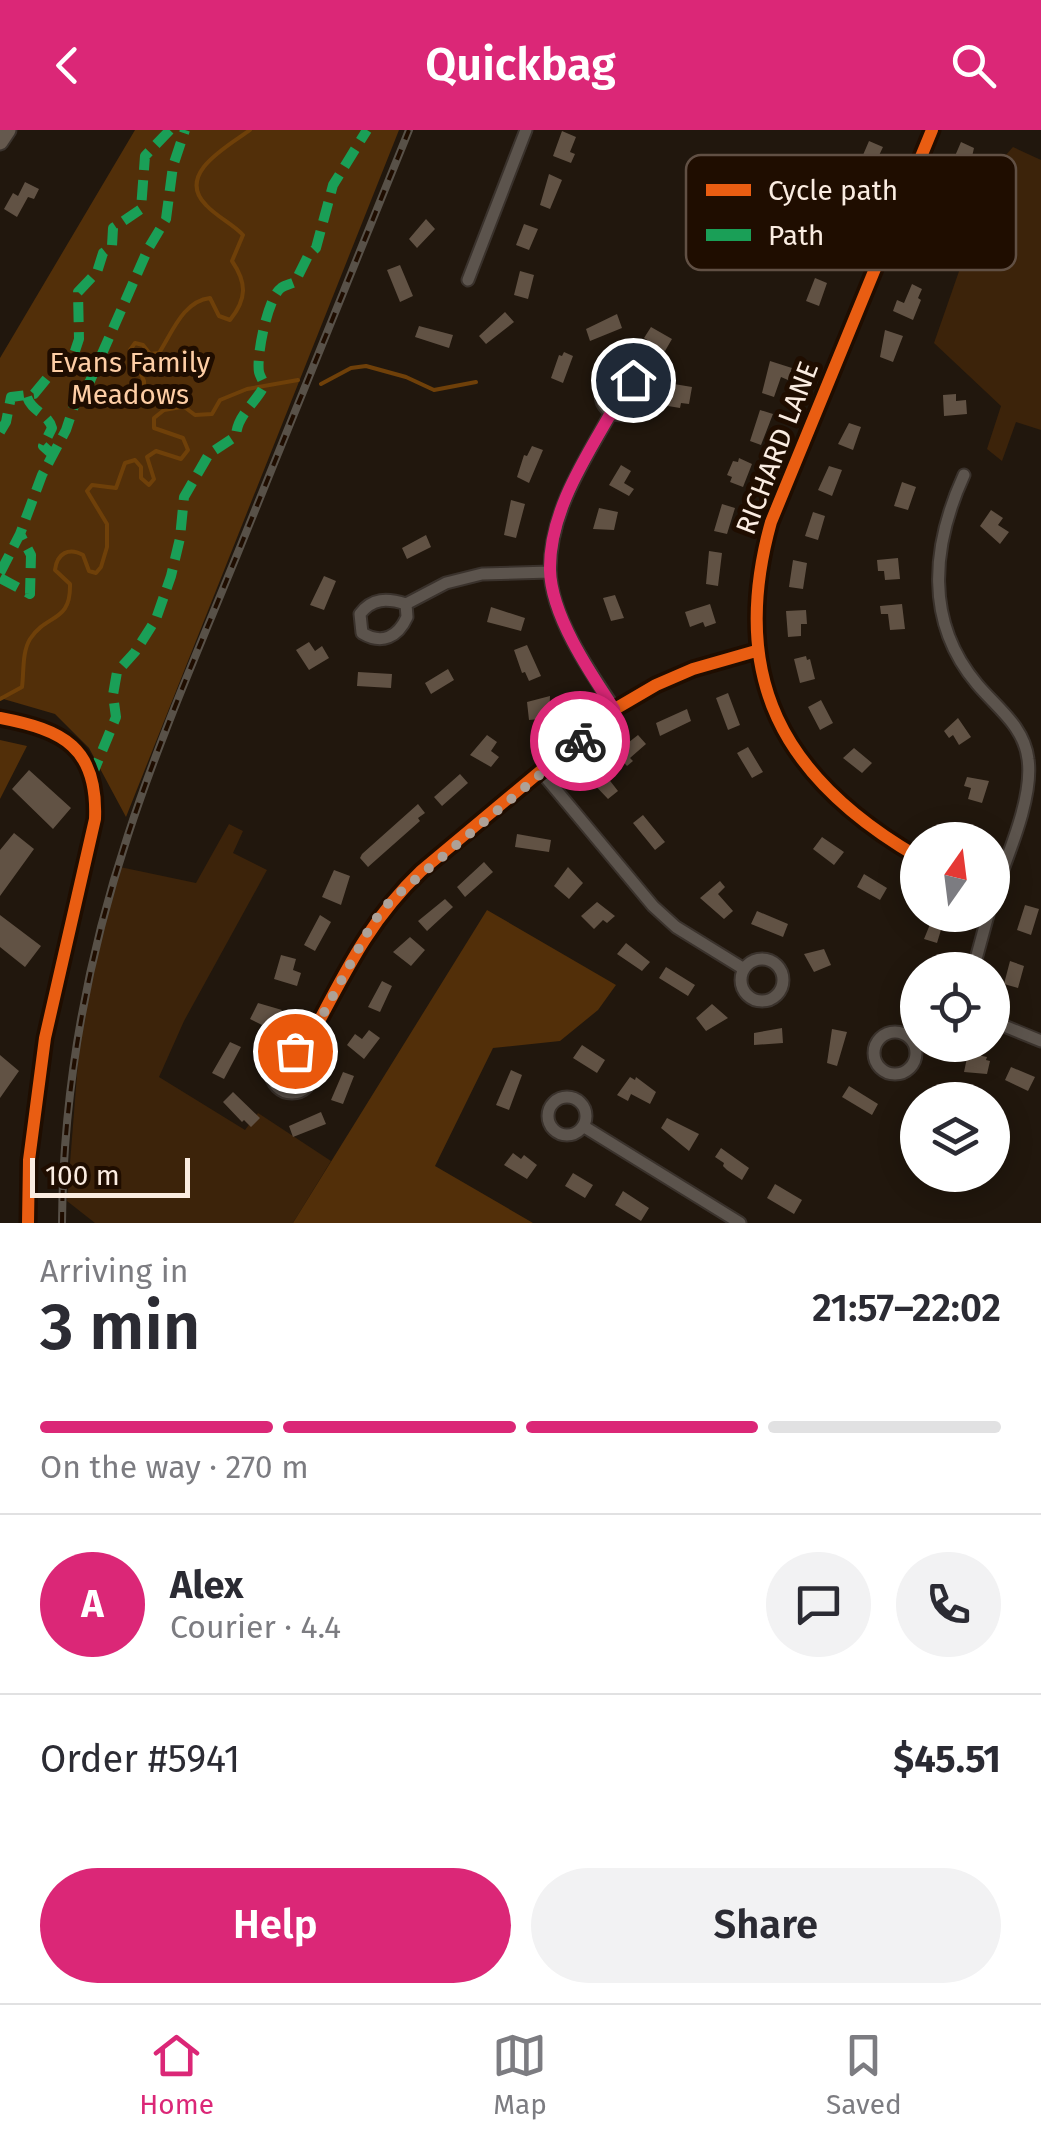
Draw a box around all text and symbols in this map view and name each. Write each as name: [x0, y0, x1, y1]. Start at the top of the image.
icon: back: [40, 38, 95, 93]
text: Quickbag: [425, 38, 616, 92]
icon: search: [946, 38, 1001, 93]
legend: [686, 155, 1016, 270]
text: Cycle path: [768, 174, 898, 207]
text: Path: [768, 219, 824, 252]
pin: [591, 338, 676, 423]
park label: Evans Family Meadows: [50, 346, 211, 411]
icon: home: [606, 353, 661, 408]
street label: RICHARD LANE: [729, 357, 825, 539]
courier: [530, 691, 630, 791]
icon: bike: [553, 714, 608, 769]
north arrow: [900, 822, 1010, 932]
map controls: [900, 822, 1010, 1192]
button: locate: [900, 952, 1010, 1062]
pin: [253, 1009, 338, 1094]
icon: bag: [268, 1024, 323, 1079]
button: layers: [900, 1082, 1010, 1192]
scale bar: [30, 1153, 190, 1198]
text: 100 m: [45, 1159, 120, 1192]
text: Arriving in: [40, 1252, 188, 1290]
text: 21:57–22:02: [812, 1285, 1001, 1331]
text: 3 min: [40, 1288, 200, 1366]
text: On the way · 270 m: [40, 1448, 309, 1486]
button: chat: [766, 1552, 871, 1657]
button: phone: [896, 1552, 1001, 1657]
text: Alex: [170, 1562, 243, 1608]
text: A: [81, 1581, 104, 1627]
text: Courier · 4.4: [170, 1608, 341, 1646]
text: Order #5941: [40, 1736, 240, 1782]
text: $45.51: [893, 1736, 1001, 1782]
button: Help: [40, 1868, 511, 1983]
button: Share: [531, 1868, 1001, 1983]
tab: Home: [139, 2028, 214, 2121]
tab: Map: [492, 2028, 547, 2121]
tab: Saved: [826, 2028, 902, 2121]

